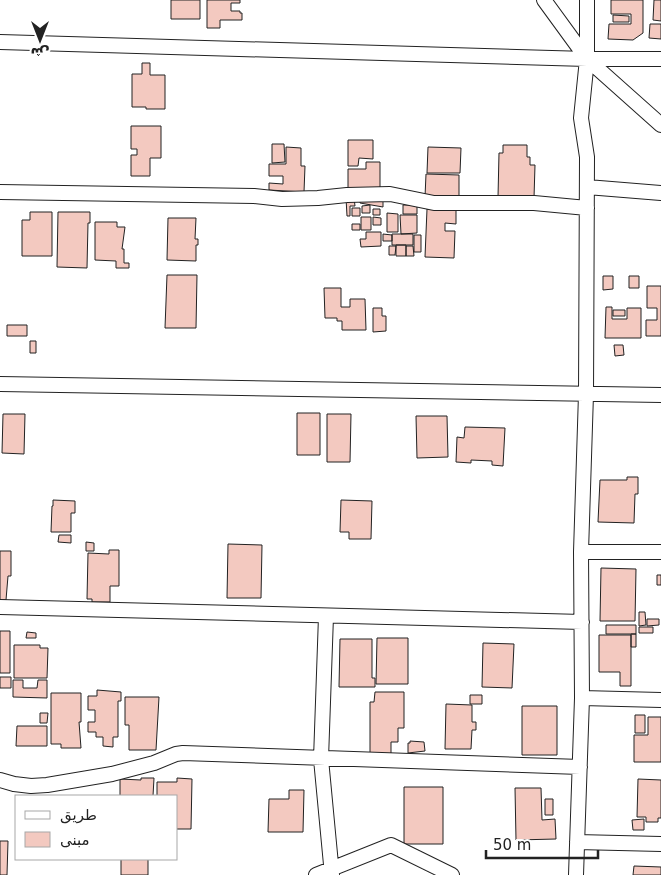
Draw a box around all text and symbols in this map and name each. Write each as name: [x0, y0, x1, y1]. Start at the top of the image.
north arrow: [15, 15, 65, 65]
text: ش: [30, 45, 50, 61]
legend: [15, 795, 178, 860]
text: طريق: [60, 806, 97, 824]
scale bar: [486, 828, 598, 860]
text: مبنى: [60, 831, 90, 849]
text: 50 m: [493, 836, 531, 854]

